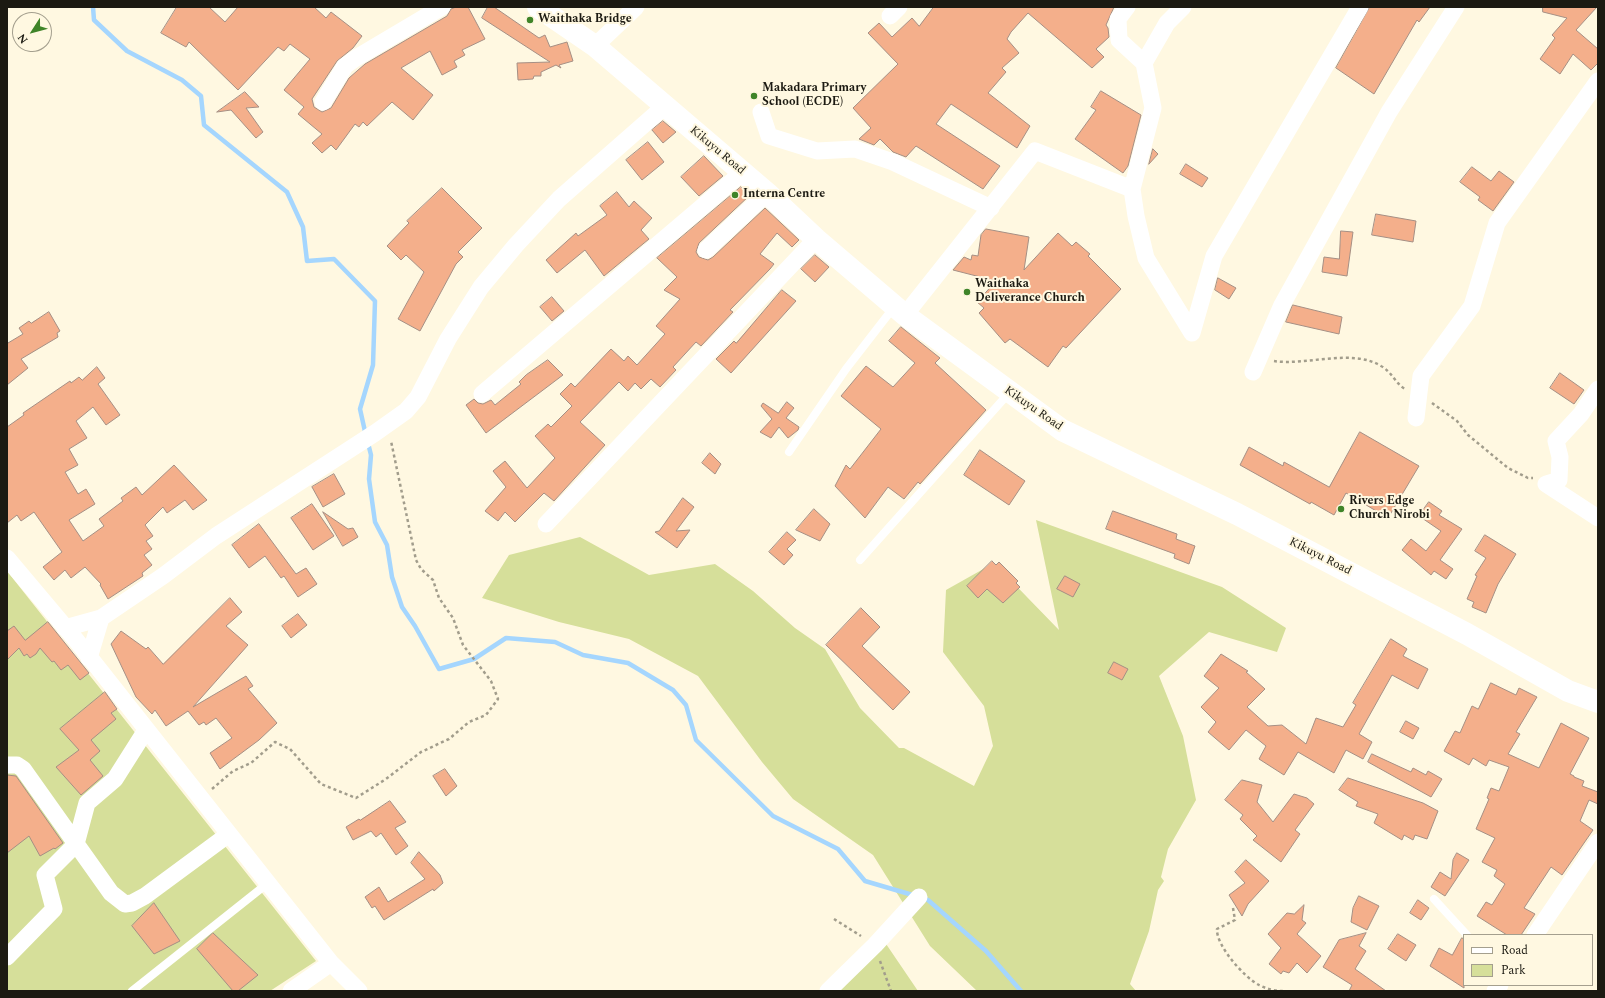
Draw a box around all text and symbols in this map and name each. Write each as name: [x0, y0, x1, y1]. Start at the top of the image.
north arrow: [12, 12, 52, 52]
place label: Waithaka Bridge: [538, 13, 632, 27]
marker: Waithaka Bridge: [525, 15, 535, 25]
text: N: [13, 30, 32, 47]
place label: Makadara Primary School (ECDE): [762, 82, 866, 110]
marker: Makadara Primary School (ECDE): [749, 91, 759, 101]
street label: Kikuyu Road: [686, 124, 748, 178]
place label: Interna Centre: [743, 188, 825, 202]
marker: Interna Centre: [730, 190, 740, 200]
place label: Waithaka Deliverance Church: [975, 278, 1085, 306]
marker: Waithaka Deliverance Church: [962, 287, 972, 297]
street label: Kikuyu Road: [1001, 384, 1065, 434]
place label: Rivers Edge Church Nirobi: [1349, 495, 1430, 523]
marker: Rivers Edge Church Nirobi: [1336, 504, 1346, 514]
street label: Kikuyu Road: [1286, 535, 1354, 579]
legend: [1463, 934, 1593, 986]
text: Road: [1501, 941, 1528, 960]
text: Park: [1501, 961, 1526, 980]

